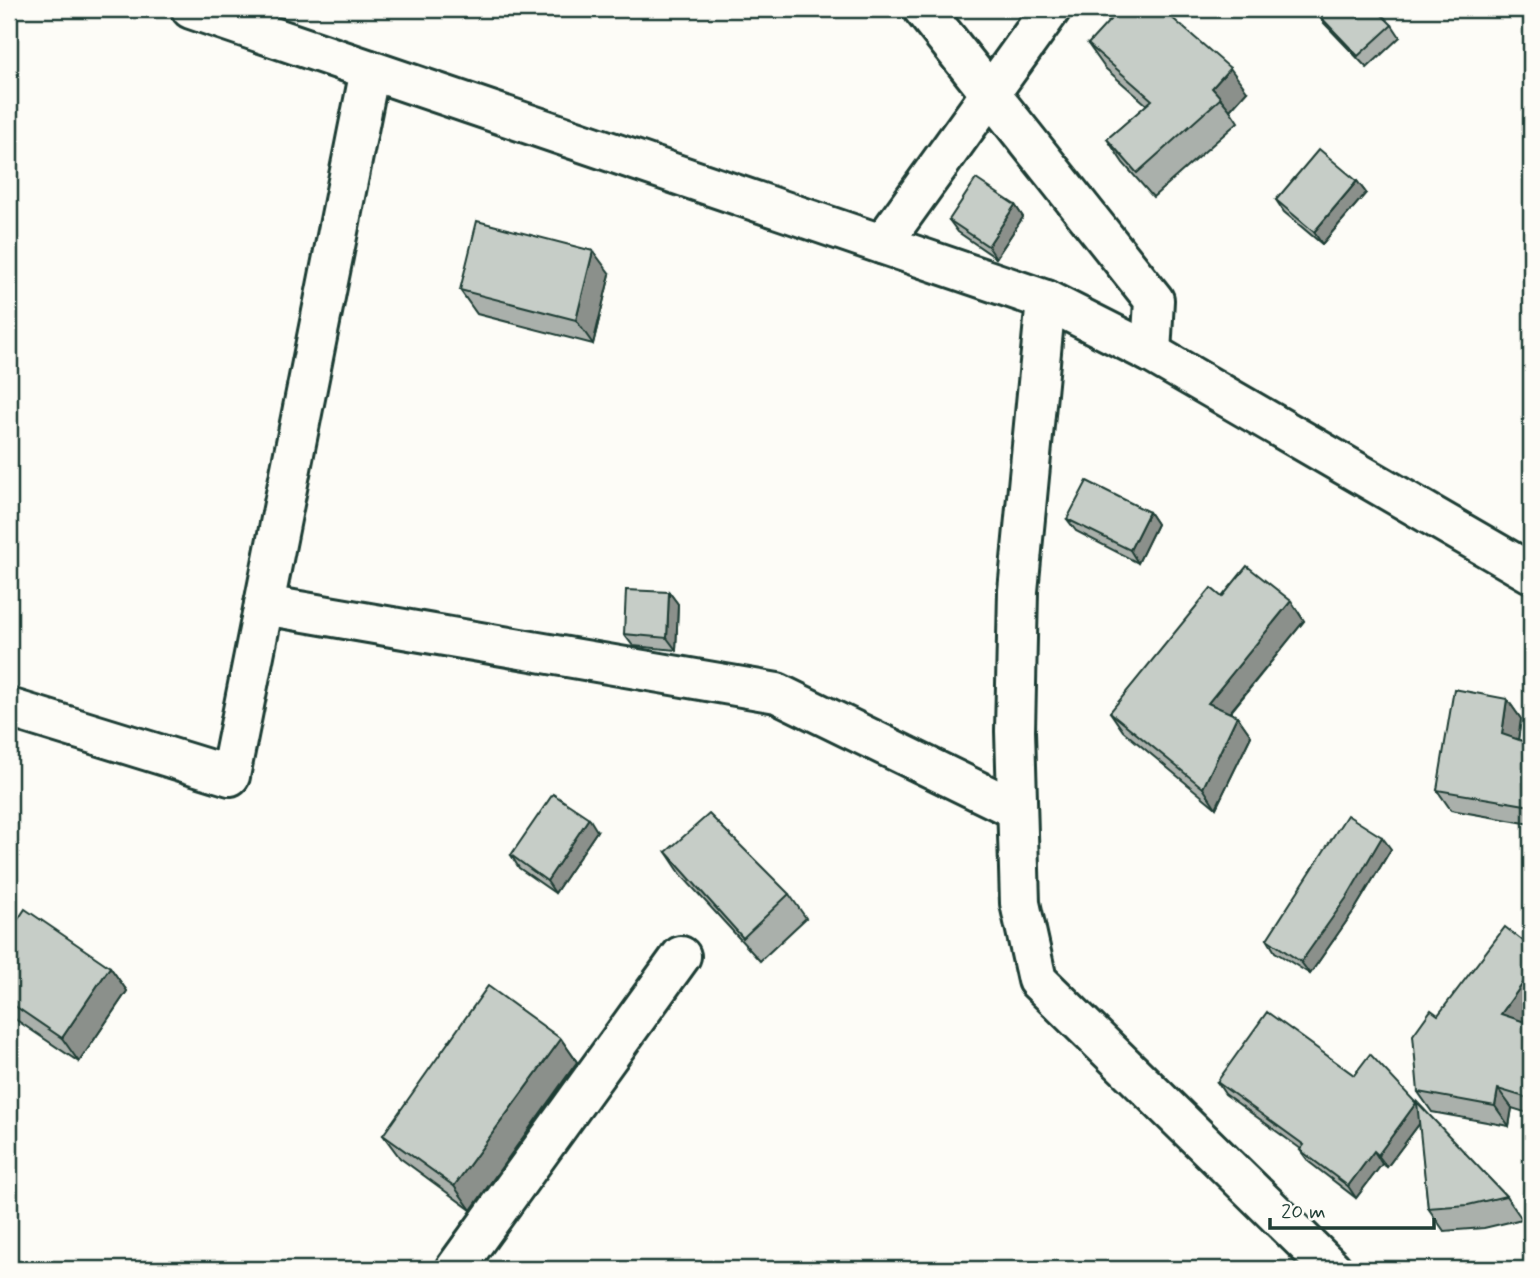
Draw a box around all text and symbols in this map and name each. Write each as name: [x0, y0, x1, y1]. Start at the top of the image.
scale bar: [1270, 1187, 1435, 1231]
text: 20 m: [1281, 1198, 1326, 1226]

